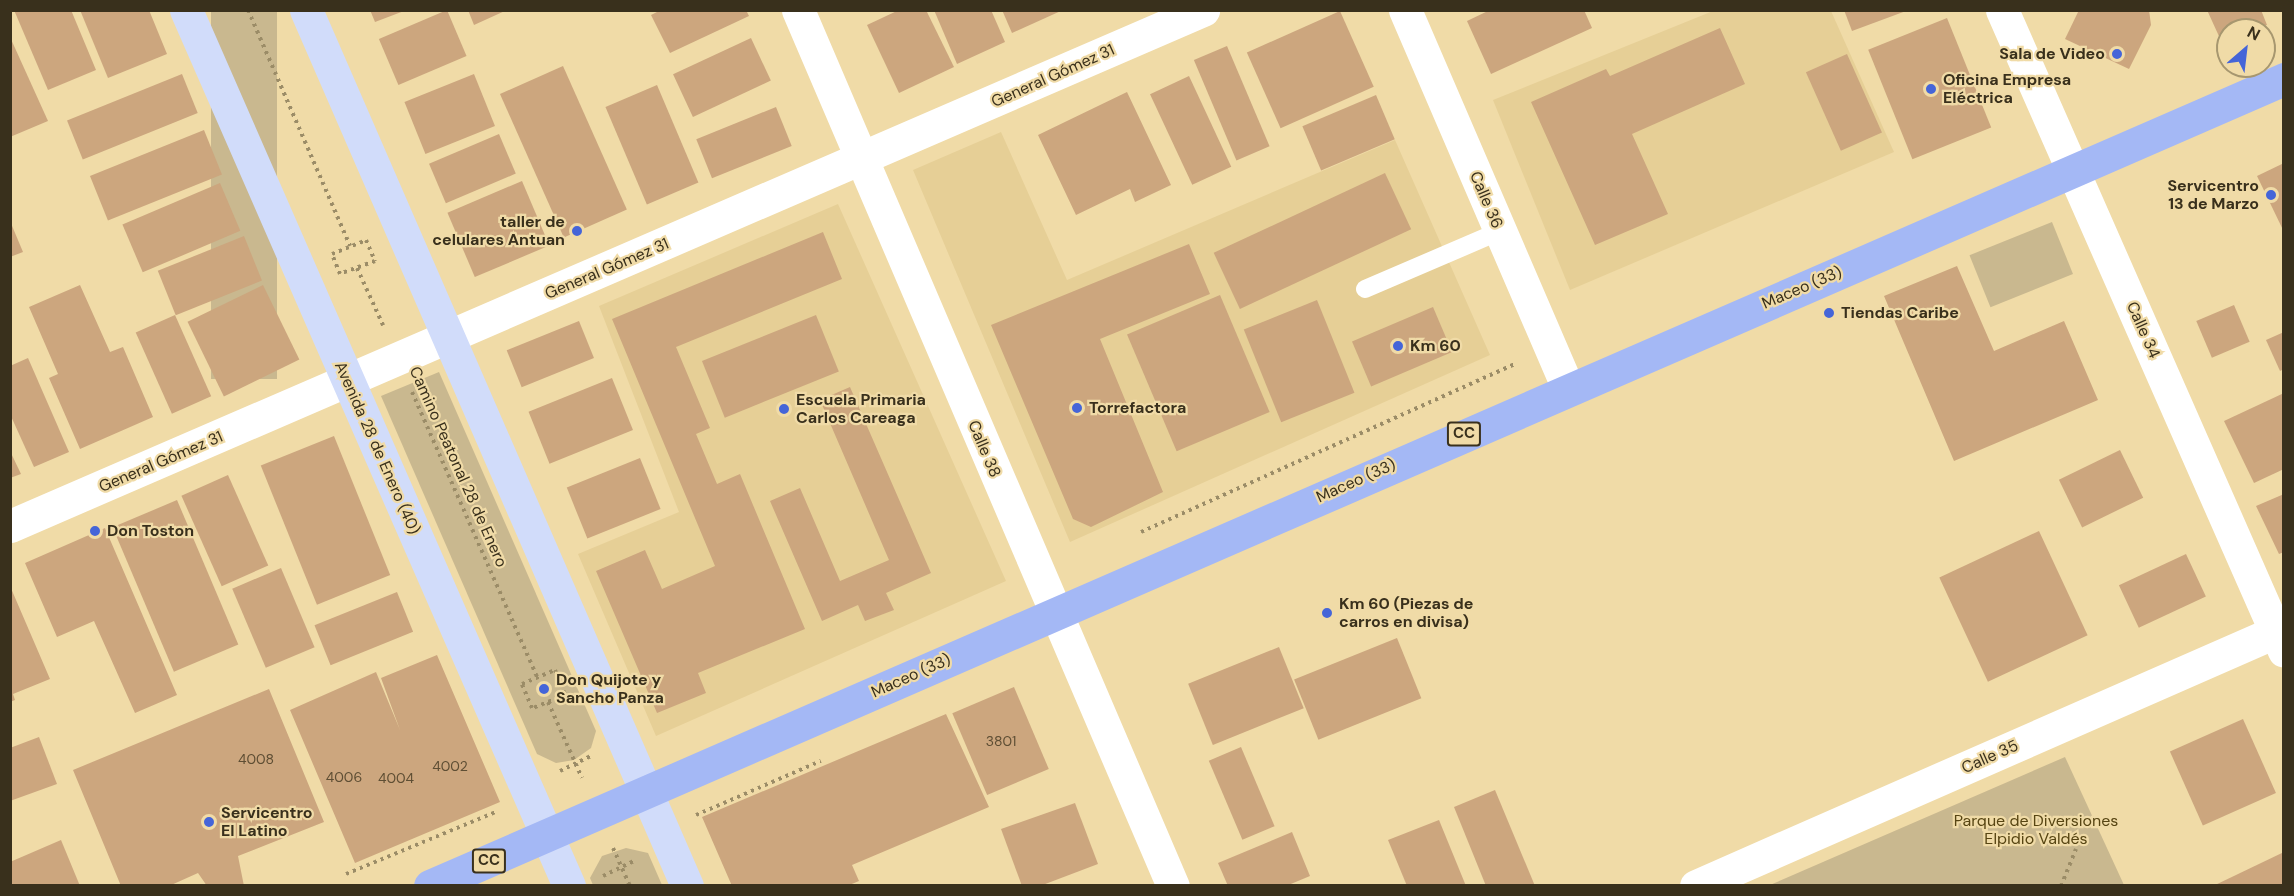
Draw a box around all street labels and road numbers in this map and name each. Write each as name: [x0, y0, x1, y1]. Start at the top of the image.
street label: General Gómez 31: [989, 40, 1117, 112]
street label: Calle 36: [1465, 169, 1507, 231]
street label: General Gómez 31: [542, 234, 672, 304]
street label: Maceo (33): [1759, 263, 1845, 313]
street label: Calle 34: [2122, 299, 2164, 361]
street label: Avenida 28 de Enero (40): [330, 359, 424, 537]
street label: Camino Peatonal 28 de Enero: [405, 364, 511, 570]
street label: Calle 38: [963, 418, 1005, 480]
road number: CC: [1446, 422, 1482, 446]
street label: General Gómez 31: [96, 427, 226, 497]
street label: Maceo (33): [1313, 455, 1399, 507]
street label: Maceo (33): [868, 650, 954, 702]
street label: Calle 35: [1959, 736, 2021, 778]
road number: CC: [471, 849, 507, 873]

